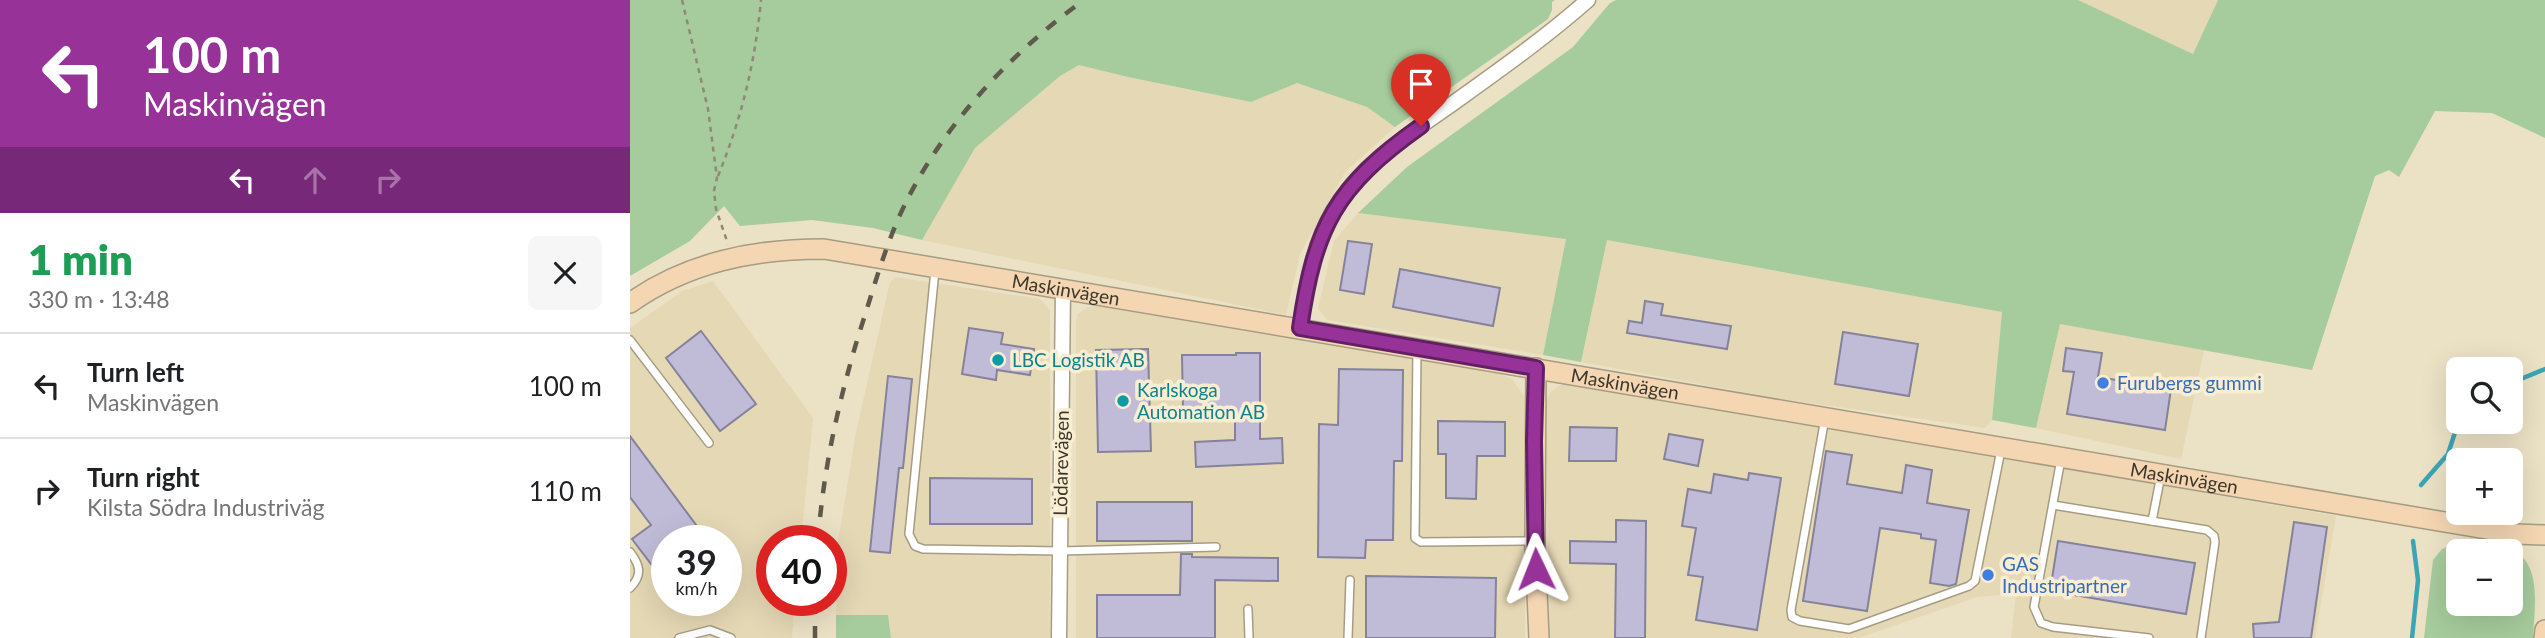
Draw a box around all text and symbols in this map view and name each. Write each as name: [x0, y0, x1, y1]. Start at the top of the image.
text: 100 m: [143, 25, 281, 83]
icon: left: [28, 28, 119, 119]
pin: [1391, 54, 1451, 126]
icon: arrive: [1402, 65, 1440, 103]
text: Maskinvägen: [143, 84, 327, 123]
icon: left: [223, 161, 261, 199]
icon: ahead: [296, 161, 334, 199]
icon: right: [369, 161, 407, 199]
text: 1 min: [28, 234, 133, 284]
button: close: [528, 236, 602, 310]
street label: Maskinvägen: [1010, 269, 1122, 310]
text: 330 m · 13:48: [28, 285, 170, 313]
place label: LBC Logistik AB: [1012, 348, 1145, 371]
marker: LBC Logistik AB: [990, 352, 1006, 368]
text: Turn left: [87, 356, 184, 388]
map controls: [2446, 357, 2523, 616]
button: search: [2446, 357, 2523, 434]
street label: Maskinvägen: [1569, 363, 1681, 404]
icon: left: [28, 367, 66, 405]
text: 100 m: [529, 370, 602, 402]
place label: Furubergs gummi: [2117, 371, 2262, 394]
marker: Furubergs gummi: [2095, 375, 2111, 391]
place label: Karlskoga Automation AB: [1137, 378, 1265, 423]
text: Maskinvägen: [87, 388, 219, 416]
marker: Karlskoga Automation AB: [1115, 393, 1131, 409]
street label: Lödarevägen: [1048, 410, 1073, 516]
button: +: [2446, 448, 2523, 525]
street label: Maskinvägen: [2129, 457, 2240, 498]
text: Turn right: [87, 461, 200, 493]
icon: right: [28, 472, 66, 510]
text: 110 m: [529, 475, 602, 507]
text: Kilsta Södra Industriväg: [87, 493, 324, 521]
speed limit sign: 40: [756, 525, 847, 616]
position arrow: [1499, 532, 1573, 606]
button: −: [2446, 539, 2523, 616]
text: 39: [676, 540, 717, 582]
place label: GAS Industripartner: [2002, 552, 2127, 597]
marker: GAS Industripartner: [1980, 567, 1996, 583]
text: km/h: [675, 577, 718, 599]

